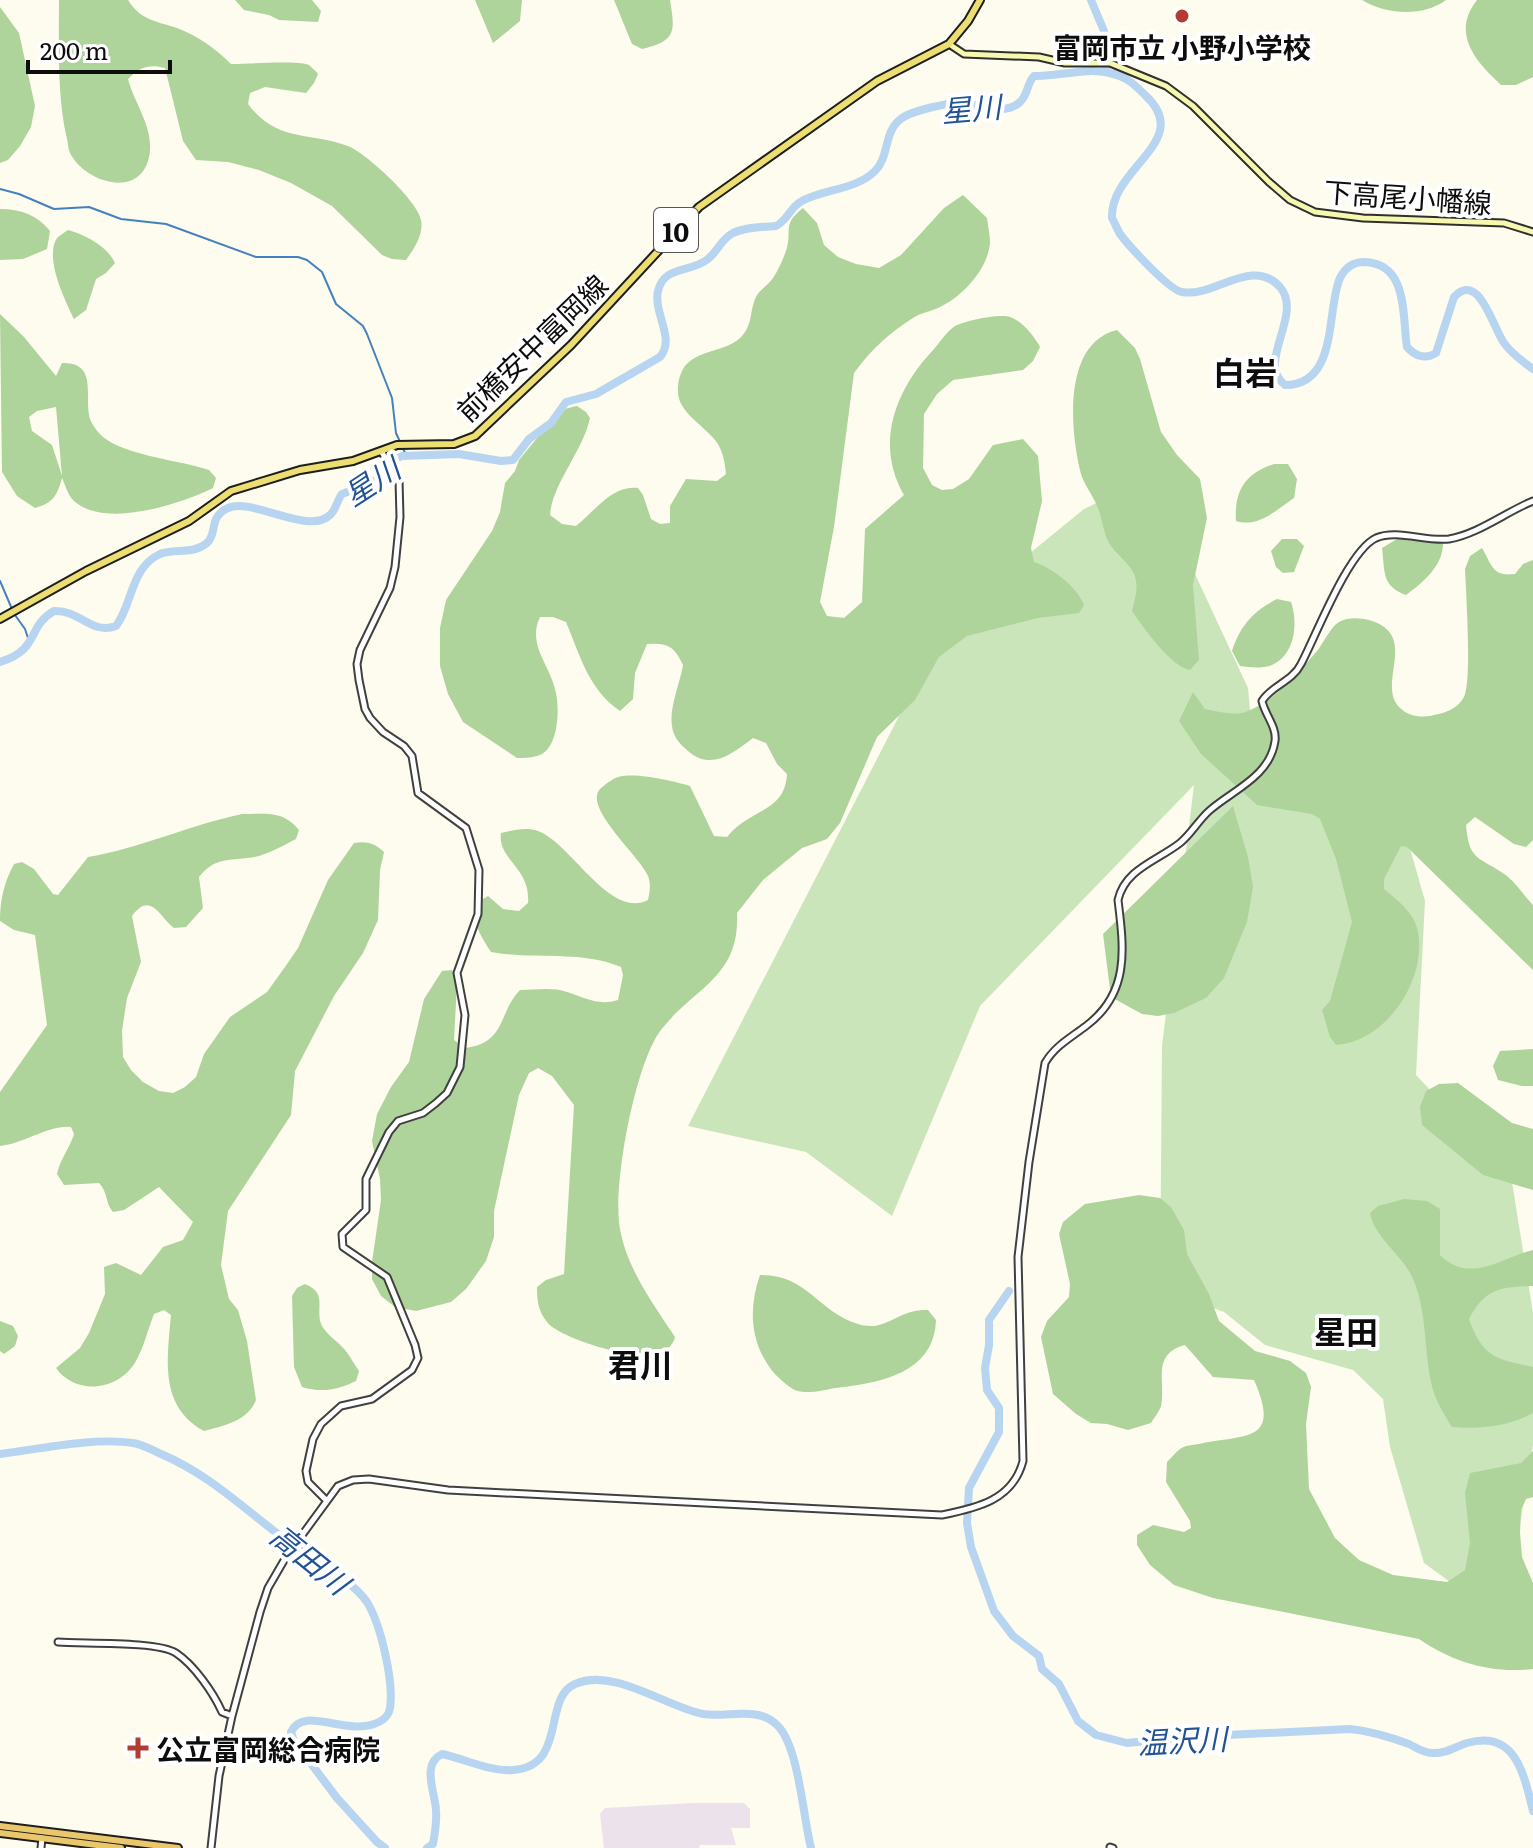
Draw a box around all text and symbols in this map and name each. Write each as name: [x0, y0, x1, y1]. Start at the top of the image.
marker: 富岡市立 小野小学校: [1173, 7, 1191, 25]
scale bar: [28, 24, 170, 74]
place label: 富岡市立 小野小学校: [1053, 25, 1311, 67]
text: 200 m: [40, 32, 108, 67]
water label: 星川: [939, 82, 1006, 132]
street label: 下高尾小幡線: [1323, 169, 1493, 223]
road number: 10: [654, 208, 698, 252]
street label: 前橋安中富岡線: [446, 264, 616, 430]
district label: 白岩: [1213, 347, 1277, 395]
water label: 星川: [334, 444, 411, 515]
district label: 星田: [1314, 1306, 1378, 1354]
district label: 君川: [608, 1339, 672, 1387]
water label: 高田川: [262, 1513, 362, 1605]
water label: 温沢川: [1136, 1715, 1231, 1763]
place label: 公立富岡総合病院: [156, 1727, 380, 1769]
marker: 公立富岡総合病院: [127, 1737, 149, 1759]

